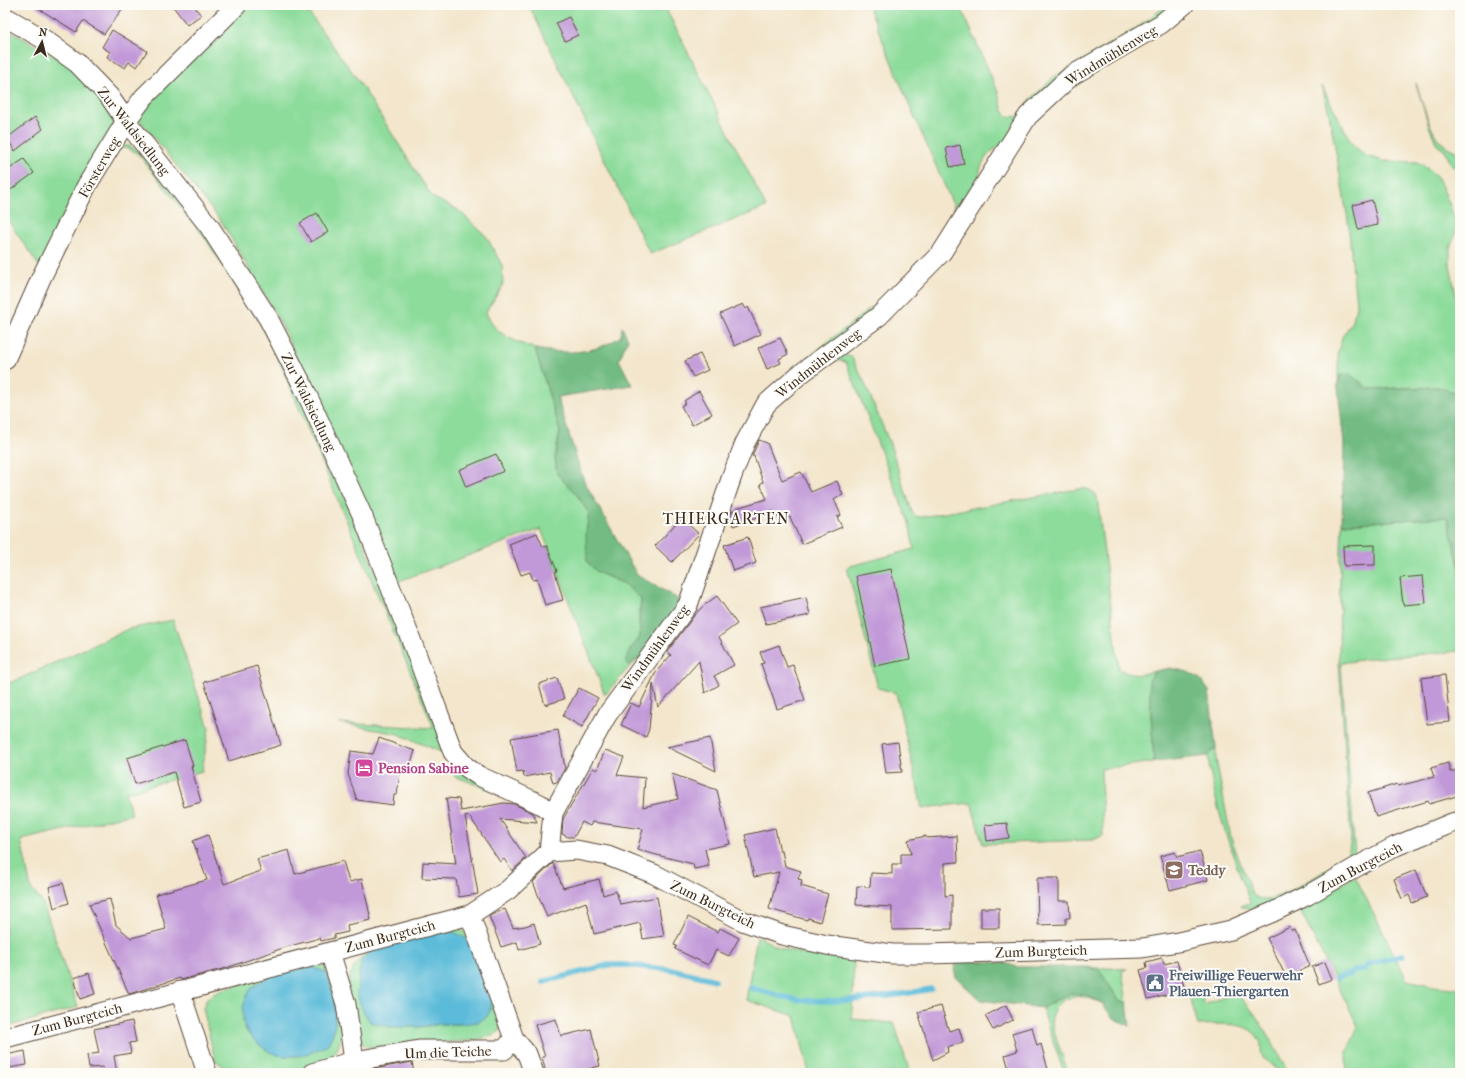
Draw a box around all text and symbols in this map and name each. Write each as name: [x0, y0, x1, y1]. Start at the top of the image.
street label: Windmühlenweg: [1062, 21, 1161, 90]
north arrow: [22, 22, 62, 62]
text: N: [38, 26, 49, 40]
street label: Zur Waldsiedlung: [94, 84, 174, 180]
street label: Försterweg: [75, 133, 124, 201]
street label: Windmühlenweg: [771, 324, 865, 403]
street label: Zur Waldsiedlung: [277, 350, 340, 455]
district label: THIERGARTEN: [662, 509, 790, 528]
street label: Windmühlenweg: [617, 601, 693, 696]
hotel icon: Pension Sabine: [353, 757, 375, 779]
place label: Pension Sabine: [378, 760, 469, 777]
street label: Zum Burgteich: [1315, 838, 1405, 897]
school or university icon: Teddy: [1163, 859, 1185, 881]
place label: Teddy: [1187, 862, 1227, 879]
street label: Zum Burgteich: [667, 877, 758, 932]
street label: Zum Burgteich: [343, 916, 437, 957]
street label: Zum Burgteich: [994, 941, 1088, 962]
place label: Freiwillige Feuerwehr Plauen-Thiergarten: [1168, 967, 1304, 1000]
public building icon: Freiwillige Feuerwehr Plauen-Thiergarten: [1144, 972, 1166, 994]
street label: Zum Burgteich: [30, 999, 124, 1040]
street label: Um die Teiche: [404, 1042, 492, 1063]

